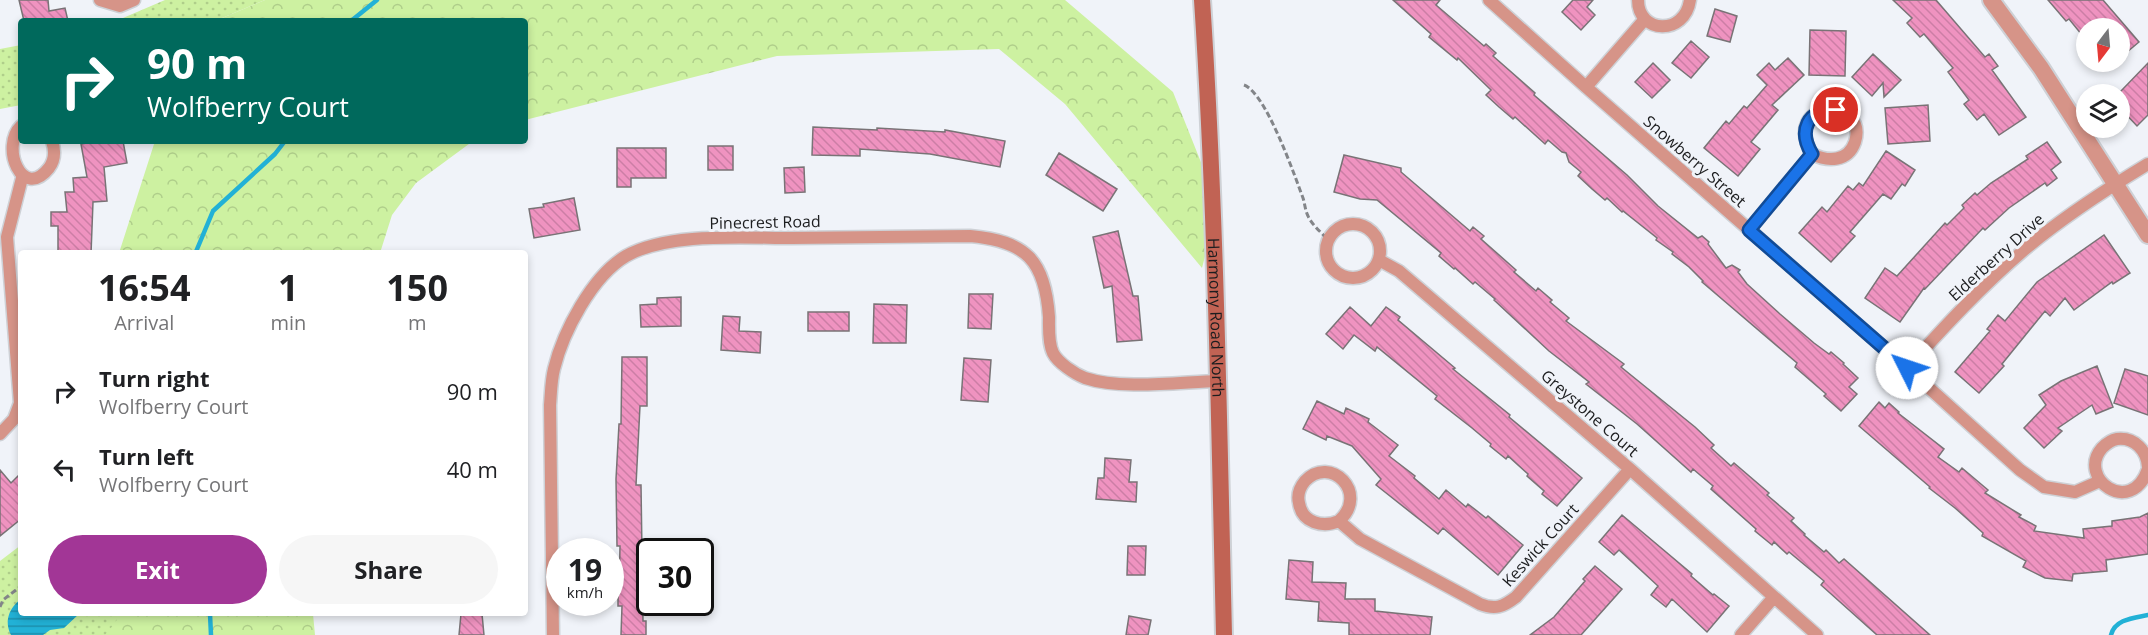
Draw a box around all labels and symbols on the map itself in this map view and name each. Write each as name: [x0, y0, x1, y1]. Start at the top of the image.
north arrow: [2076, 18, 2130, 72]
pin: [1810, 84, 1861, 135]
street label: Snowberry Street: [1639, 110, 1751, 212]
street label: Elderberry Drive: [1944, 208, 2048, 306]
street label: Pinecrest Road: [709, 210, 821, 234]
street label: Harmony Road North: [1203, 237, 1230, 398]
position arrow: [1875, 336, 1939, 400]
street label: Greystone Court: [1536, 364, 1644, 462]
street label: Keswick Court: [1497, 498, 1583, 591]
speed limit sign: 30: [636, 538, 714, 616]

